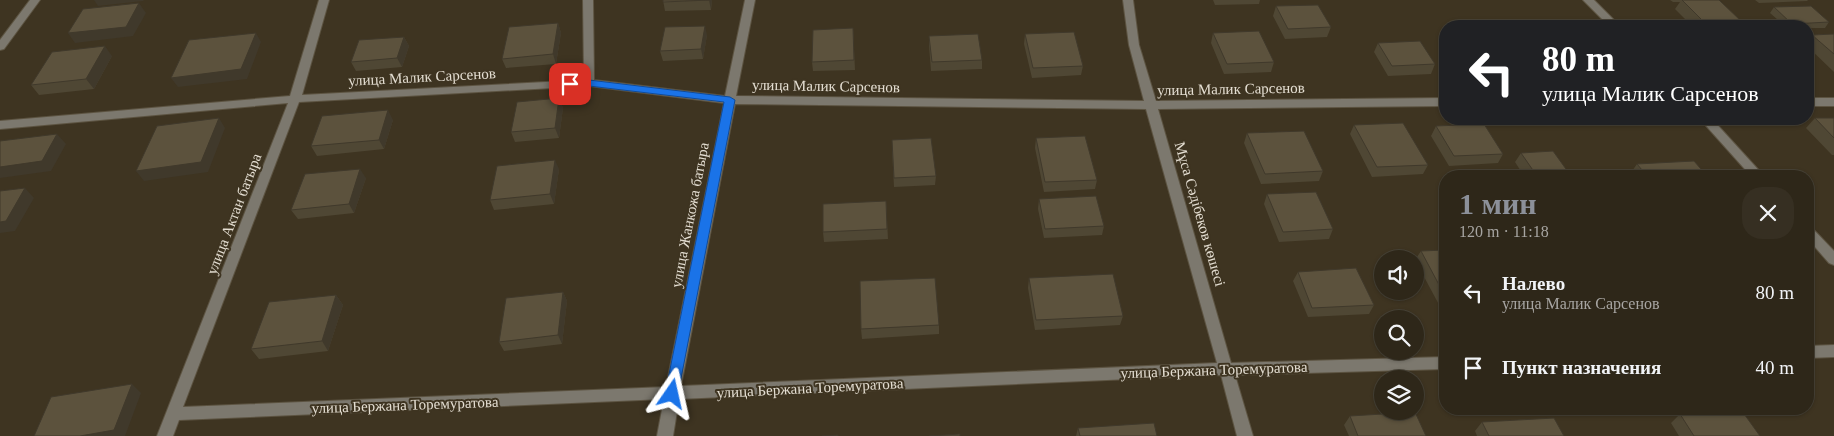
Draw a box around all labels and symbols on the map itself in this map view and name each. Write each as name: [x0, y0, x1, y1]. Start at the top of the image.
pin: [549, 63, 591, 105]
street label: улица Малик Сарсенов: [348, 65, 496, 89]
street label: улица Малик Сарсенов: [752, 77, 900, 95]
street label: улица Малик Сарсенов: [1157, 80, 1305, 98]
street label: Мұса Сәдібеков көшесі: [1172, 140, 1228, 288]
street label: улица Жанкожа батыра: [668, 141, 712, 289]
street label: улица Актан батыра: [203, 151, 265, 277]
street label: улица Бержана Торемуратова: [1120, 359, 1308, 381]
position arrow: [645, 367, 697, 419]
street label: улица Бержана Торемуратова: [716, 375, 904, 401]
street label: улица Бержана Торемуратова: [311, 394, 499, 416]

